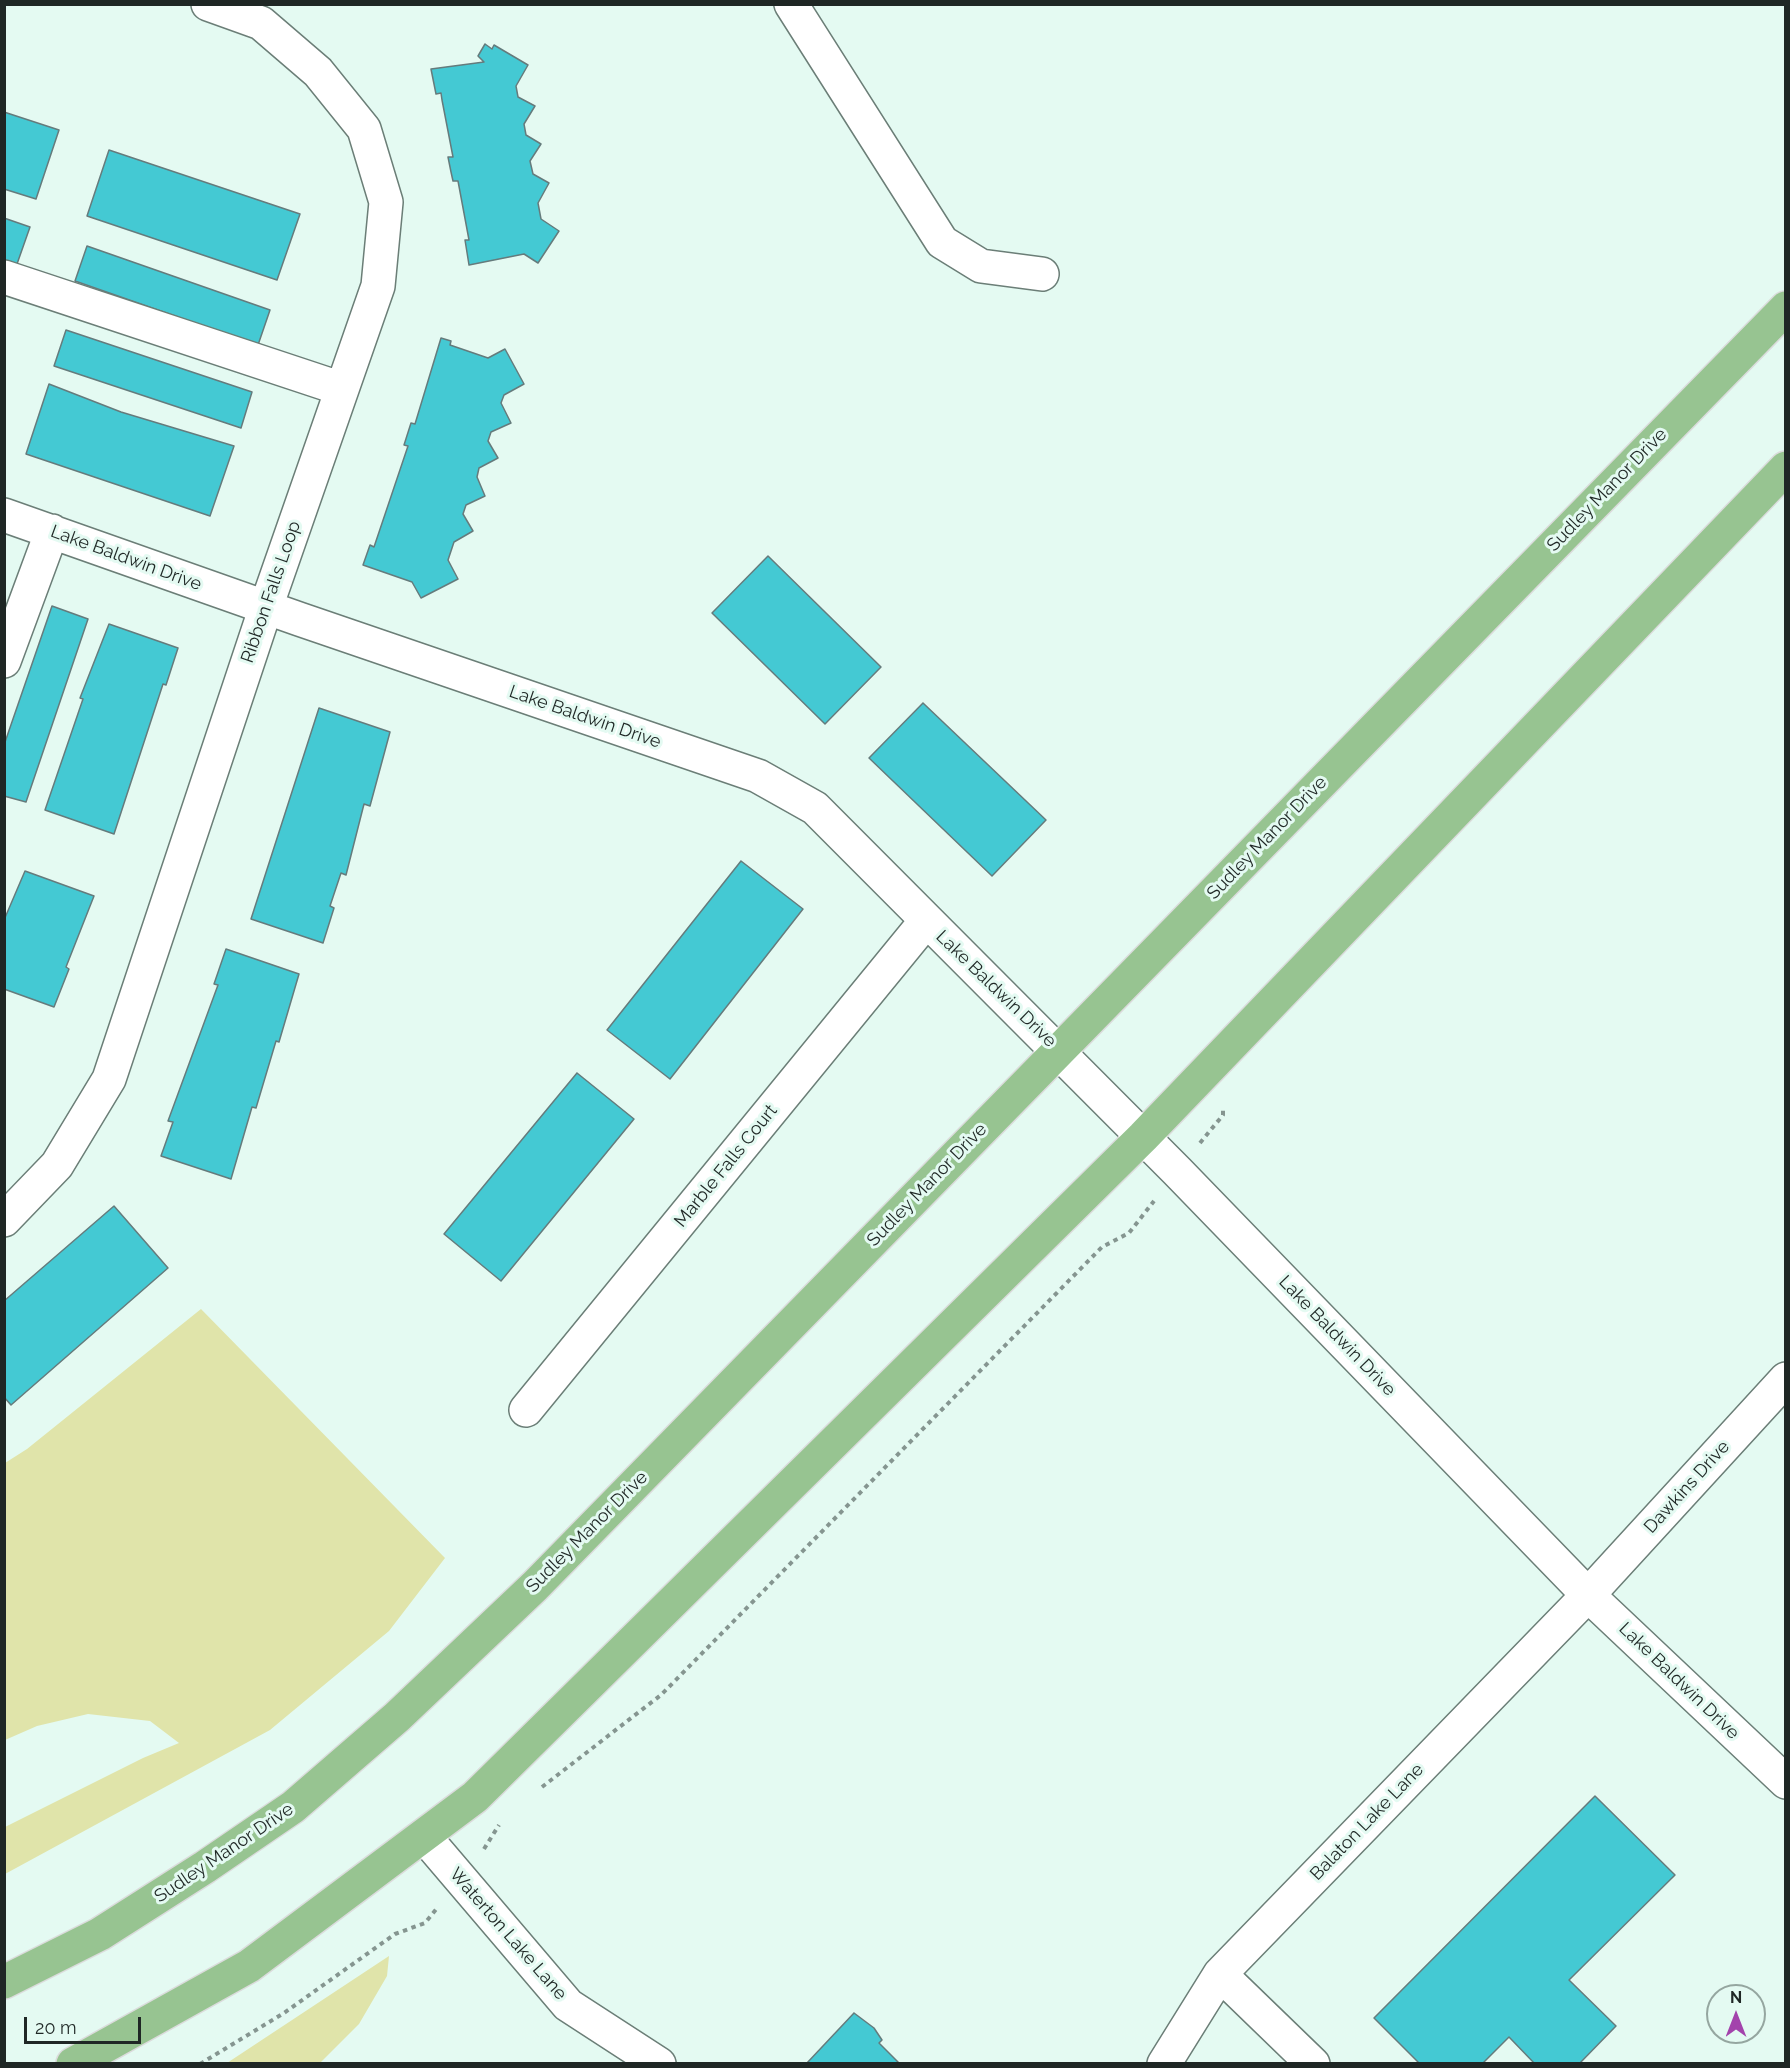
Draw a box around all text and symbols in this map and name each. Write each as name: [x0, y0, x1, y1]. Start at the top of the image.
street label: Sudley Manor Drive: [1543, 424, 1671, 556]
street label: Ribbon Falls Loop: [237, 518, 305, 666]
street label: Lake Baldwin Drive: [48, 521, 204, 595]
street label: Lake Baldwin Drive: [506, 681, 664, 753]
street label: Sudley Manor Drive: [1203, 772, 1331, 904]
street label: Lake Baldwin Drive: [931, 926, 1061, 1052]
street label: Marble Falls Court: [670, 1100, 782, 1232]
street label: Sudley Manor Drive: [863, 1119, 991, 1251]
street label: Lake Baldwin Drive: [1274, 1271, 1400, 1401]
street label: Dawkins Drive: [1640, 1436, 1734, 1538]
street label: Sudley Manor Drive: [522, 1467, 652, 1597]
street label: Lake Baldwin Drive: [1614, 1618, 1744, 1744]
street label: Balaton Lake Lane: [1306, 1759, 1428, 1885]
street label: Sudley Manor Drive: [150, 1798, 298, 1908]
street label: Waterton Lake Lane: [445, 1864, 571, 2004]
north arrow: [1706, 1984, 1766, 2044]
text: N: [1730, 1988, 1742, 2007]
scale bar: [27, 2005, 144, 2043]
text: 20 m: [35, 2017, 77, 2038]

